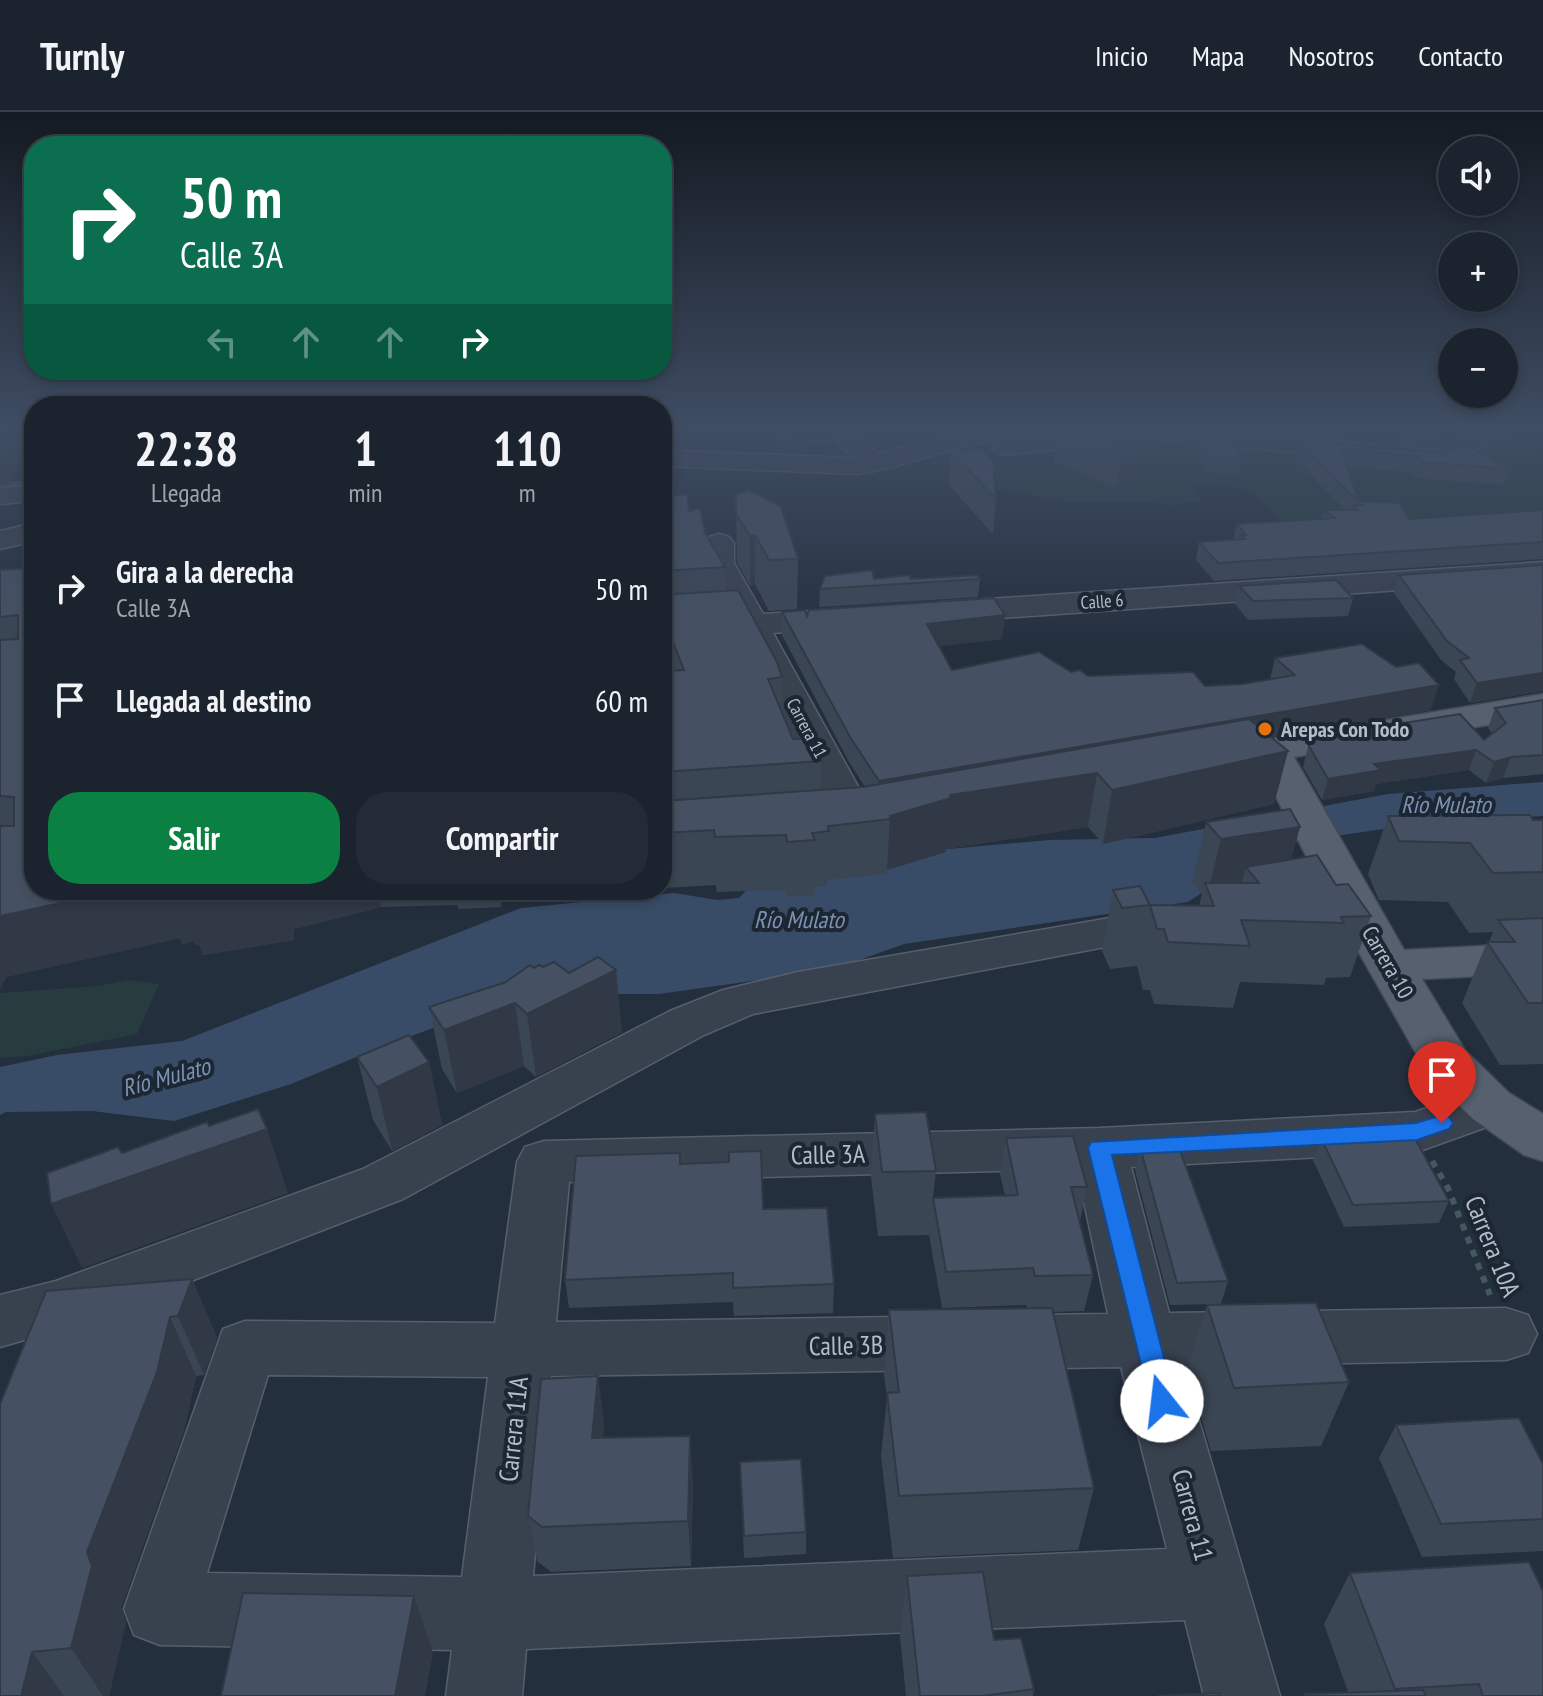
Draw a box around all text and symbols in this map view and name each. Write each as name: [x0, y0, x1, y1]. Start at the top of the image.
text: Turnly: [40, 31, 124, 80]
text: Inicio: [1095, 37, 1148, 74]
text: Mapa: [1192, 37, 1244, 74]
text: Nosotros: [1288, 37, 1374, 74]
text: Contacto: [1418, 37, 1503, 74]
map controls: [1438, 136, 1518, 408]
button: sound: [1438, 136, 1518, 216]
text: 50 m: [180, 161, 282, 233]
icon: right: [48, 168, 152, 272]
text: Calle 3A: [180, 231, 283, 278]
button: +: [1438, 232, 1518, 312]
icon: left: [200, 320, 244, 364]
icon: ahead: [284, 320, 328, 364]
icon: ahead: [368, 320, 412, 364]
icon: right: [452, 320, 496, 364]
button: −: [1438, 328, 1518, 408]
text: 22:38: [134, 417, 238, 479]
text: 1: [354, 417, 377, 479]
text: 110: [493, 417, 562, 479]
text: Llegada: [151, 476, 222, 509]
text: min: [348, 476, 382, 509]
text: m: [519, 476, 536, 509]
text: Gira a la derecha: [116, 552, 294, 591]
icon: right: [48, 566, 92, 610]
text: 50 m: [595, 569, 648, 608]
street label: Calle 6: [1080, 588, 1124, 614]
text: Calle 3A: [116, 591, 190, 624]
icon: arrive: [48, 678, 92, 722]
text: Llegada al destino: [116, 681, 311, 720]
text: 60 m: [595, 681, 648, 720]
street label: Carrera 11: [782, 694, 832, 762]
place label: Arepas Con Todo: [1280, 715, 1409, 743]
marker: Arepas Con Todo: [1256, 720, 1274, 738]
water label: Río Mulato: [1401, 789, 1493, 820]
button: Salir: [48, 792, 340, 884]
button: Compartir: [356, 792, 648, 884]
water label: Río Mulato: [754, 904, 846, 935]
street label: Carrera 10: [1356, 921, 1420, 1003]
pin: [1408, 1041, 1476, 1123]
water label: Río Mulato: [119, 1050, 215, 1104]
icon: arrive: [1420, 1053, 1464, 1097]
street label: Calle 3A: [791, 1137, 866, 1171]
street label: Carrera 10A: [1458, 1191, 1528, 1302]
street label: Calle 3B: [809, 1328, 883, 1362]
position arrow: [1120, 1359, 1204, 1443]
street label: Carrera 11A: [491, 1374, 535, 1483]
street label: Carrera 11: [1165, 1466, 1221, 1564]

